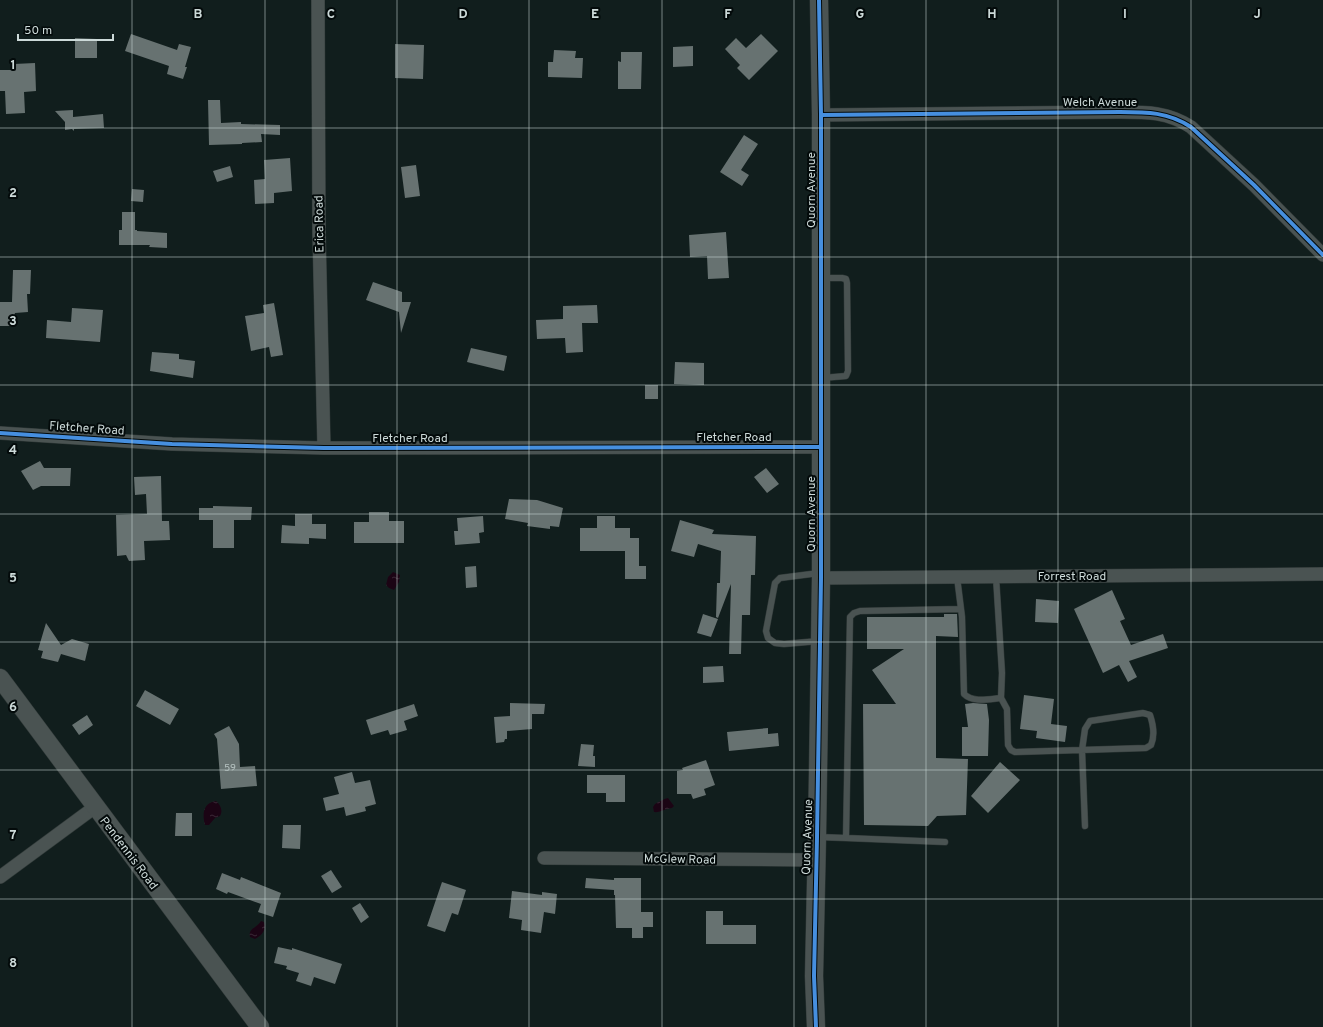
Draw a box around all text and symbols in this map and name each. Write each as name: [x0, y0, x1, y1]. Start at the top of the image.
text: B: [194, 7, 203, 23]
text: C: [327, 7, 335, 23]
text: D: [458, 7, 468, 23]
text: E: [591, 7, 599, 23]
text: F: [724, 7, 732, 23]
text: G: [856, 7, 865, 23]
text: H: [987, 7, 997, 23]
text: I: [1123, 7, 1127, 23]
text: J: [1253, 7, 1261, 23]
scale bar: [18, 16, 113, 42]
text: 50 m: [24, 23, 52, 39]
text: 1: [10, 58, 16, 74]
street label: Welch Avenue: [1063, 95, 1137, 111]
street label: Quorn Avenue: [804, 152, 820, 228]
text: 2: [9, 186, 17, 202]
street label: Erica Road: [311, 195, 329, 253]
text: 3: [9, 314, 17, 330]
street label: Fletcher Road: [49, 418, 125, 440]
street label: Fletcher Road: [696, 430, 772, 446]
street label: Fletcher Road: [372, 431, 448, 447]
text: 4: [9, 443, 17, 459]
street label: Quorn Avenue: [804, 476, 820, 552]
street label: Forrest Road: [1038, 569, 1106, 585]
text: 5: [9, 571, 17, 587]
text: 6: [9, 700, 17, 716]
house number: 59: [224, 762, 236, 775]
street label: Quorn Avenue: [799, 799, 817, 875]
street label: Pendennis Road: [96, 814, 161, 893]
text: 7: [10, 828, 17, 844]
street label: McGlew Road: [644, 851, 716, 869]
text: 8: [9, 956, 17, 972]

